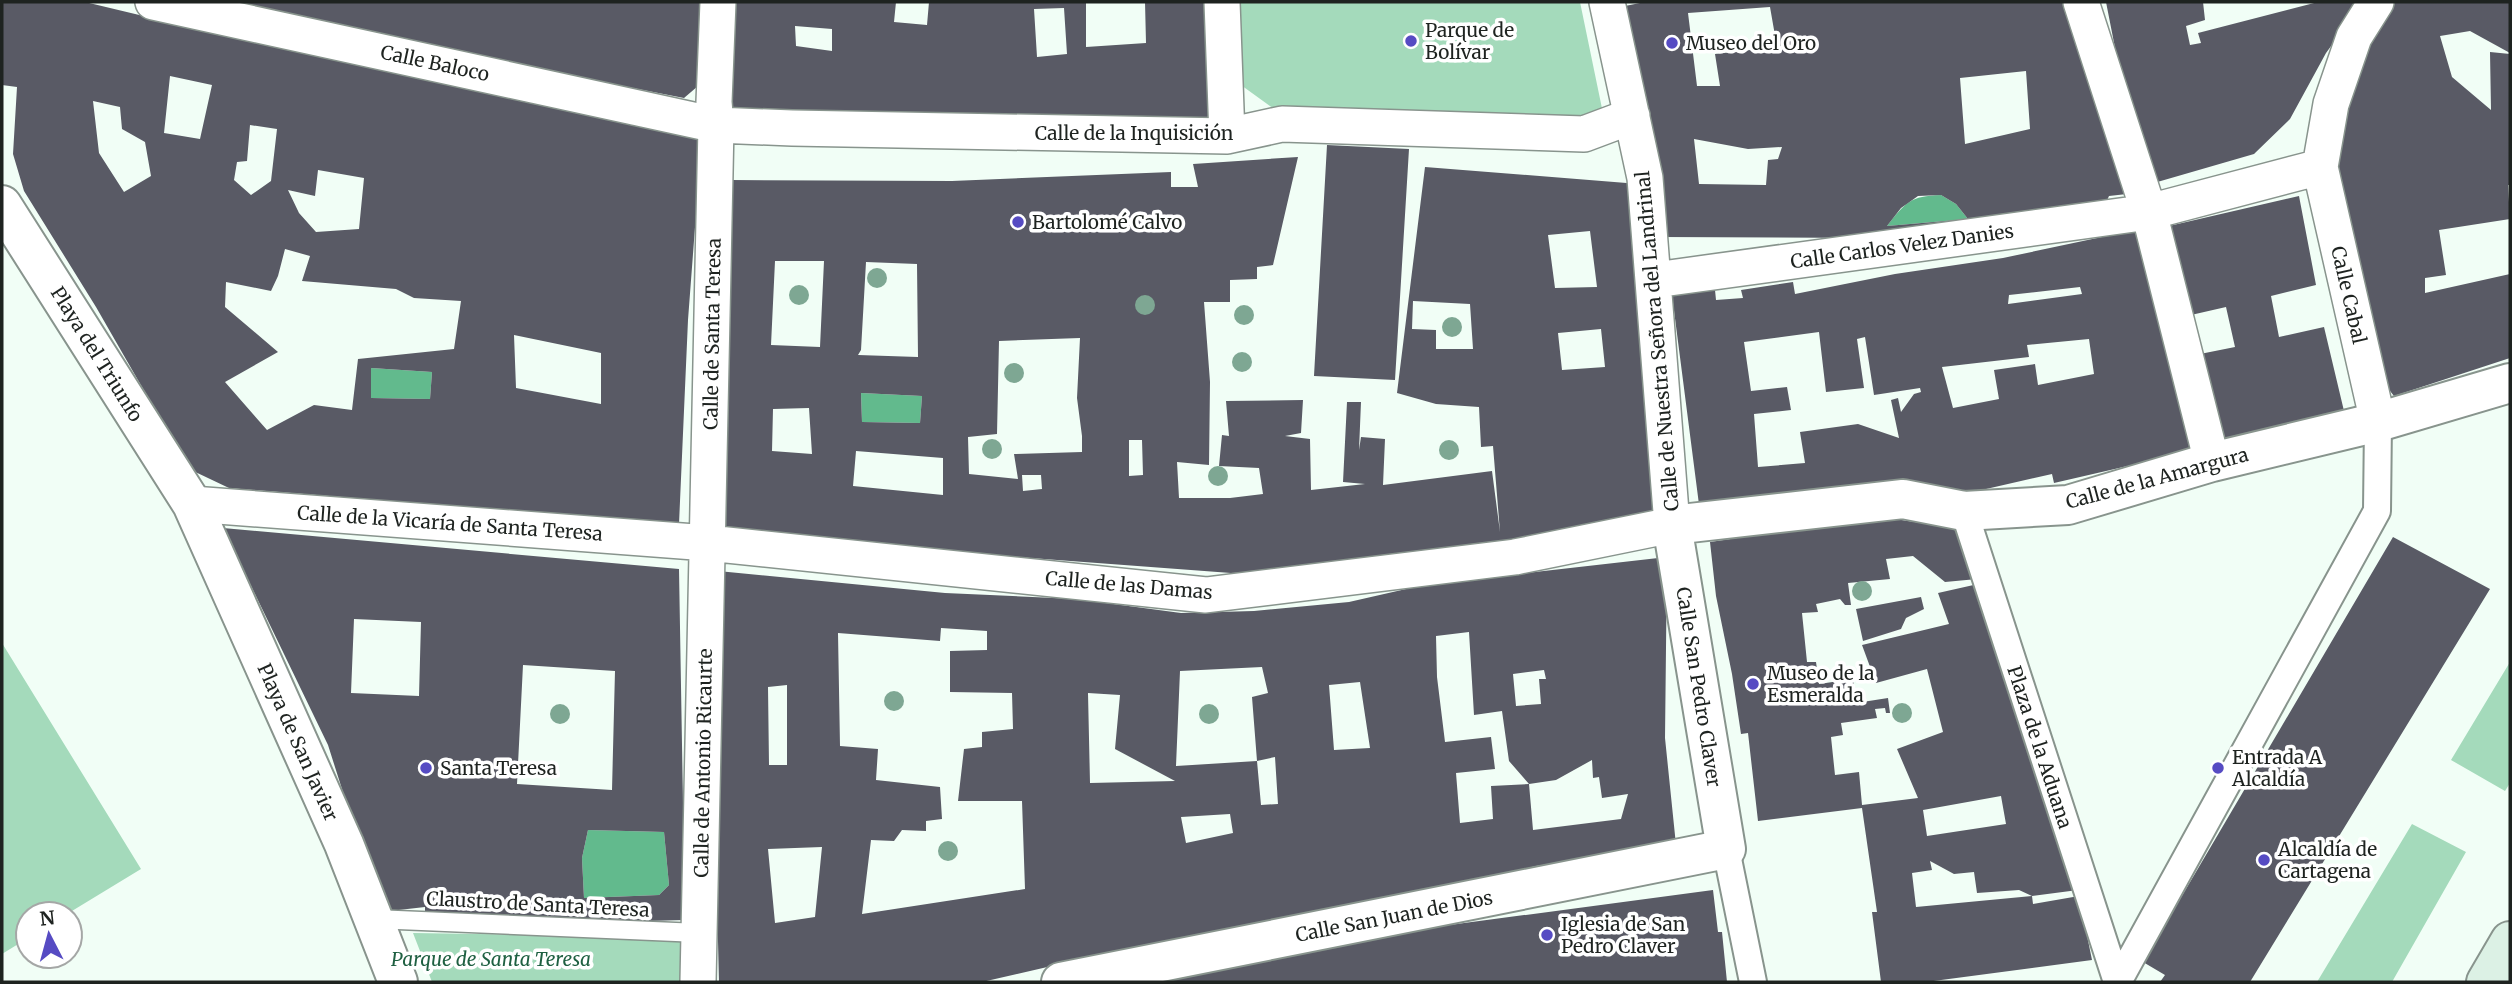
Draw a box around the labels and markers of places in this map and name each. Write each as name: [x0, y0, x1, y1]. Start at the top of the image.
place label: Parque de Bolívar: [1425, 18, 1514, 64]
place label: Museo del Oro: [1686, 31, 1816, 55]
marker: Parque de Bolívar: [1403, 33, 1419, 49]
marker: Museo del Oro: [1664, 35, 1680, 51]
place label: Bartolomé Calvo: [1032, 210, 1182, 234]
marker: Bartolomé Calvo: [1010, 214, 1026, 230]
place label: Museo de la Esmeralda: [1767, 661, 1874, 707]
marker: Museo de la Esmeralda: [1745, 676, 1761, 692]
place label: Entrada A Alcaldía: [2231, 745, 2323, 791]
place label: Santa Teresa: [440, 756, 557, 780]
marker: Santa Teresa: [418, 760, 434, 776]
marker: Entrada A Alcaldía: [2210, 760, 2226, 776]
place label: Alcaldía de Cartagena: [2277, 837, 2377, 883]
marker: Alcaldía de Cartagena: [2256, 852, 2272, 868]
place label: Iglesia de San Pedro Claver: [1561, 912, 1686, 958]
marker: Iglesia de San Pedro Claver: [1539, 927, 1555, 943]

